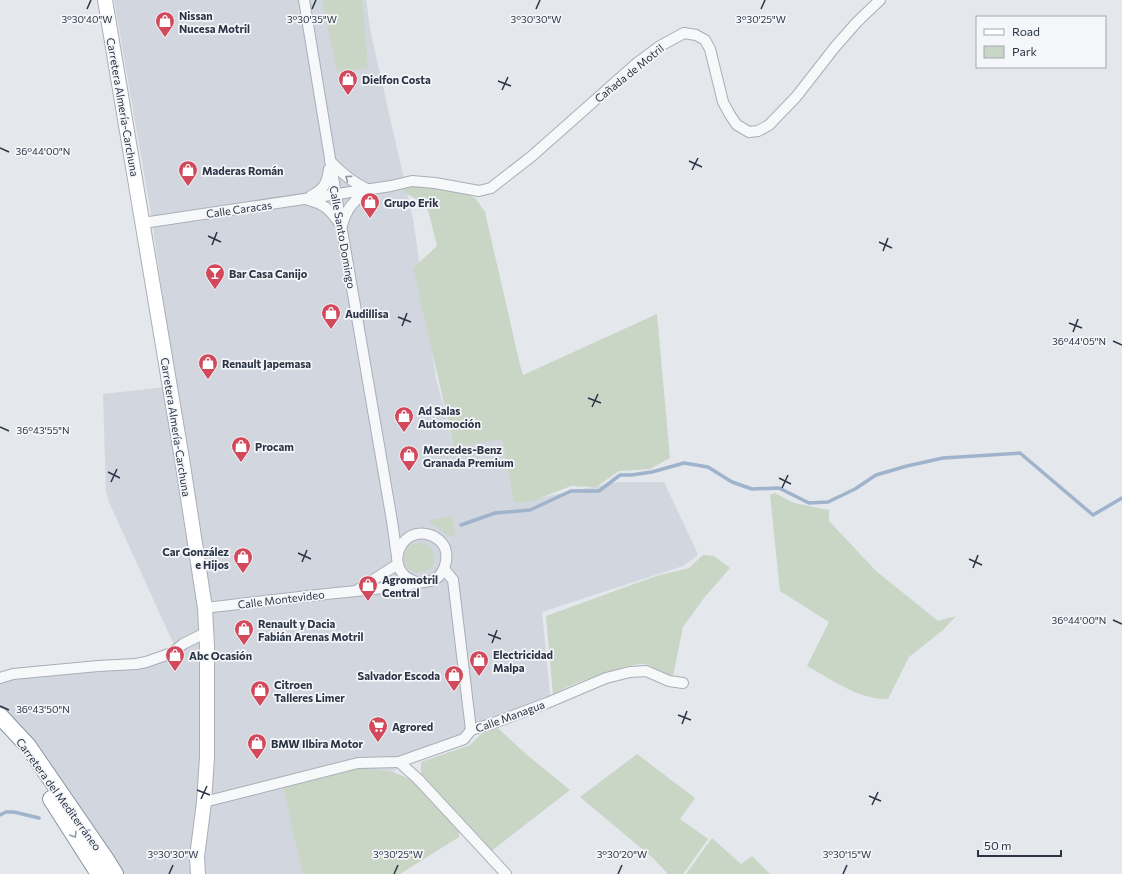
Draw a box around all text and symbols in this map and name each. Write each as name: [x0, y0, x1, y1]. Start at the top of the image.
place label: Nissan Nucesa Motril: [179, 9, 250, 35]
shop icon: Nissan Nucesa Motril: [154, 10, 176, 38]
text: 3°30'40"W: [61, 13, 113, 25]
text: 3°30'35"W: [287, 13, 337, 25]
text: 3°30'30"W: [511, 13, 561, 25]
text: 3°30'25"W: [736, 13, 786, 25]
legend: [976, 16, 1106, 68]
text: Road: [1012, 24, 1040, 38]
street label: Carretera Almería-Carchuna: [104, 37, 142, 177]
street label: Cañada de Motril: [592, 41, 666, 105]
text: Park: [1012, 44, 1038, 58]
shop icon: Dielfon Costa: [337, 68, 359, 96]
place label: Dielfon Costa: [362, 73, 431, 86]
text: 36°44'00"N: [16, 145, 70, 157]
shop icon: Maderas Román: [177, 159, 199, 187]
place label: Maderas Román: [202, 164, 283, 177]
one-way arrow: [345, 175, 352, 182]
street label: Calle Santo Domingo: [328, 185, 359, 290]
shop icon: Grupo Erik: [359, 191, 381, 219]
place label: Grupo Erik: [384, 196, 439, 209]
street label: Calle Caracas: [205, 198, 273, 220]
bar icon: Bar Casa Canijo: [204, 262, 226, 290]
place label: Bar Casa Canijo: [229, 267, 308, 280]
shop icon: Audillisa: [320, 302, 342, 330]
place label: Audillisa: [345, 307, 389, 320]
text: 36°44'05"N: [1052, 335, 1106, 347]
shop icon: Renault Japemasa: [197, 352, 219, 380]
street label: Carretera Almería-Carchuna: [159, 356, 193, 498]
place label: Renault Japemasa: [222, 357, 311, 371]
place label: Ad Salas Automoción: [418, 404, 481, 430]
shop icon: Ad Salas Automoción: [393, 405, 415, 433]
text: 36°43'55"N: [17, 424, 69, 436]
shop icon: Procam: [230, 435, 252, 463]
place label: Procam: [255, 440, 294, 453]
place label: Mercedes-Benz Granada Premium: [423, 443, 514, 469]
shop icon: Mercedes-Benz Granada Premium: [398, 444, 420, 472]
place label: Car González e Hijos: [162, 545, 229, 571]
shop icon: Car González e Hijos: [232, 546, 254, 574]
place label: Agromotril Central: [382, 573, 438, 599]
shop icon: Agromotril Central: [357, 574, 379, 602]
street label: Calle Montevideo: [237, 587, 326, 611]
text: 36°44'00"N: [1052, 614, 1106, 626]
place label: Renault y Dacia Fabián Arenas Motril: [258, 617, 363, 643]
shop icon: Renault y Dacia Fabián Arenas Motril: [233, 618, 255, 646]
shop icon: Abc Ocasión: [164, 644, 186, 672]
place label: Electricidad Malpa: [493, 648, 553, 674]
place label: Abc Ocasión: [189, 649, 252, 662]
shop icon: Electricidad Malpa: [468, 649, 490, 677]
shop icon: Salvador Escoda: [443, 664, 465, 692]
place label: Salvador Escoda: [358, 669, 440, 682]
place label: Citroen Talleres Limer: [274, 678, 345, 704]
shop icon: Citroen Talleres Limer: [249, 679, 271, 707]
street label: Calle Managua: [474, 697, 546, 735]
text: 36°43'50"N: [16, 703, 70, 715]
supermarket icon: Agrored: [367, 715, 389, 743]
place label: Agrored: [392, 720, 433, 733]
shop icon: BMW Ilbira Motor: [246, 732, 268, 760]
street label: Carretera del Mediterráneo: [14, 735, 104, 853]
place label: BMW Ilbira Motor: [271, 737, 364, 750]
one-way arrow: [70, 831, 77, 838]
scale bar: [978, 832, 1061, 858]
text: 50 m: [984, 838, 1012, 852]
text: 3°30'30"W: [148, 848, 198, 860]
text: 3°30'25"W: [373, 848, 423, 860]
text: 3°30'20"W: [597, 848, 647, 860]
text: 3°30'15"W: [823, 848, 871, 860]

